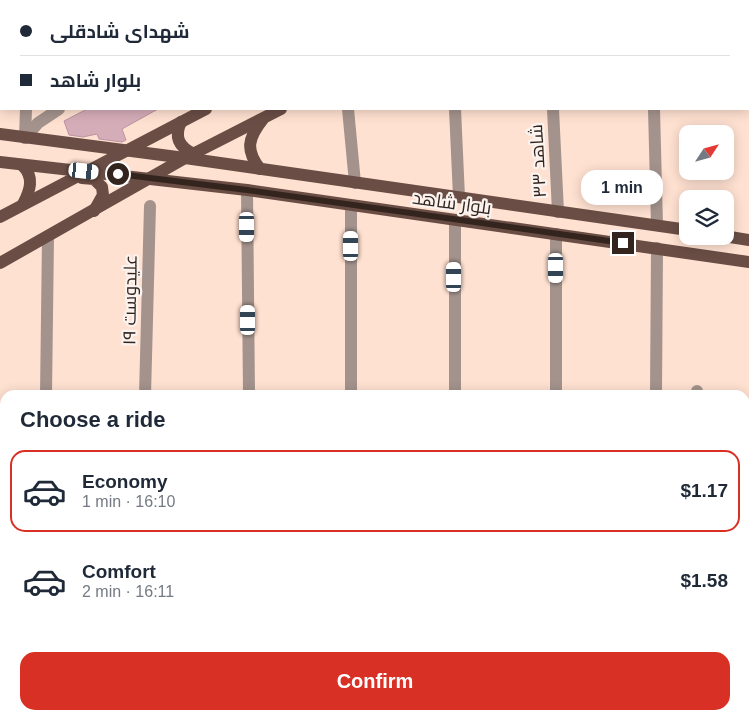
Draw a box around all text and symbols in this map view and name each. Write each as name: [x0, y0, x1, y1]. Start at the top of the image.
text: شهدای شادقلی: [50, 21, 190, 42]
text: بلوار شاهد: [50, 70, 141, 91]
street label: شاهد ۳۳: [526, 124, 550, 198]
north arrow: [679, 125, 734, 180]
map controls: [679, 125, 734, 245]
car: [68, 162, 99, 180]
route start: [107, 163, 129, 185]
callout: 1 min: [582, 170, 664, 206]
text: 1 min: [601, 179, 643, 196]
street label: بلوار شاهد: [411, 188, 493, 219]
button: layers: [679, 190, 734, 245]
car: [239, 212, 254, 242]
car: [343, 231, 358, 261]
route end: [612, 232, 634, 254]
car: [548, 253, 563, 283]
street label: علیدوست ۱۹: [119, 255, 142, 345]
car: [446, 262, 461, 292]
car: [240, 305, 255, 335]
text: Choose a ride: [20, 407, 165, 432]
icon: car: [22, 469, 67, 514]
text: Economy: [82, 471, 168, 492]
text: $1.17: [680, 480, 728, 501]
text: 1 min · 16:10: [82, 493, 175, 510]
icon: car: [22, 559, 67, 604]
text: Comfort: [82, 561, 156, 582]
text: $1.58: [680, 570, 728, 591]
text: 2 min · 16:11: [82, 583, 174, 600]
button: Confirm: [20, 652, 730, 710]

